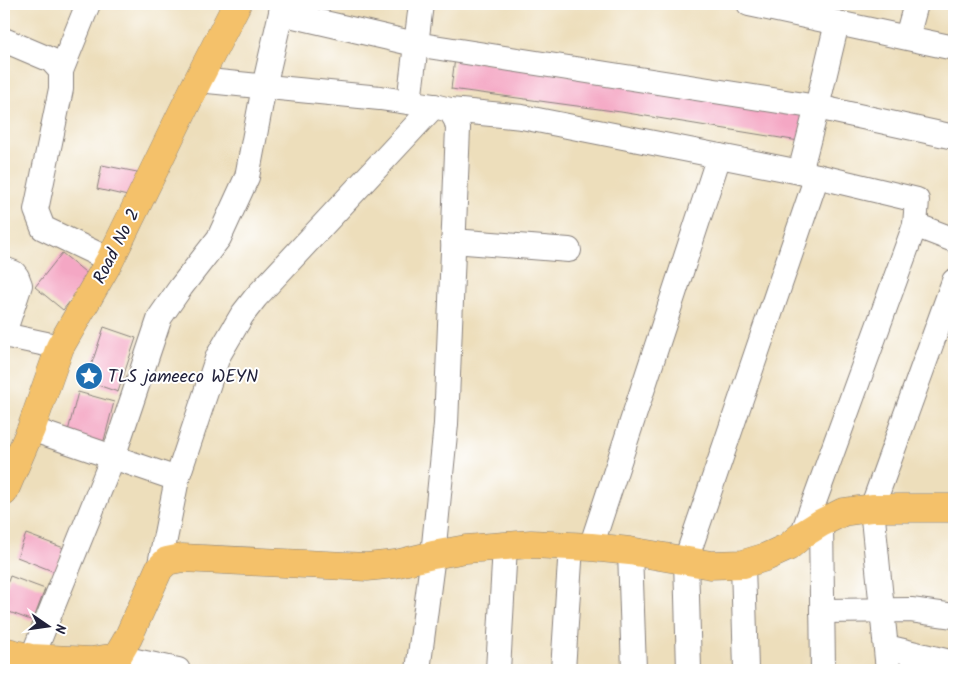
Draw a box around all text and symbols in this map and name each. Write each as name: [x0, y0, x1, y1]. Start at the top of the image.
street label: Road No 2: [86, 204, 149, 289]
place icon: TLS jameeco WEYN: [74, 361, 104, 391]
place label: TLS jameeco WEYN: [108, 363, 258, 392]
north arrow: [22, 602, 72, 652]
text: N: [48, 622, 71, 636]

